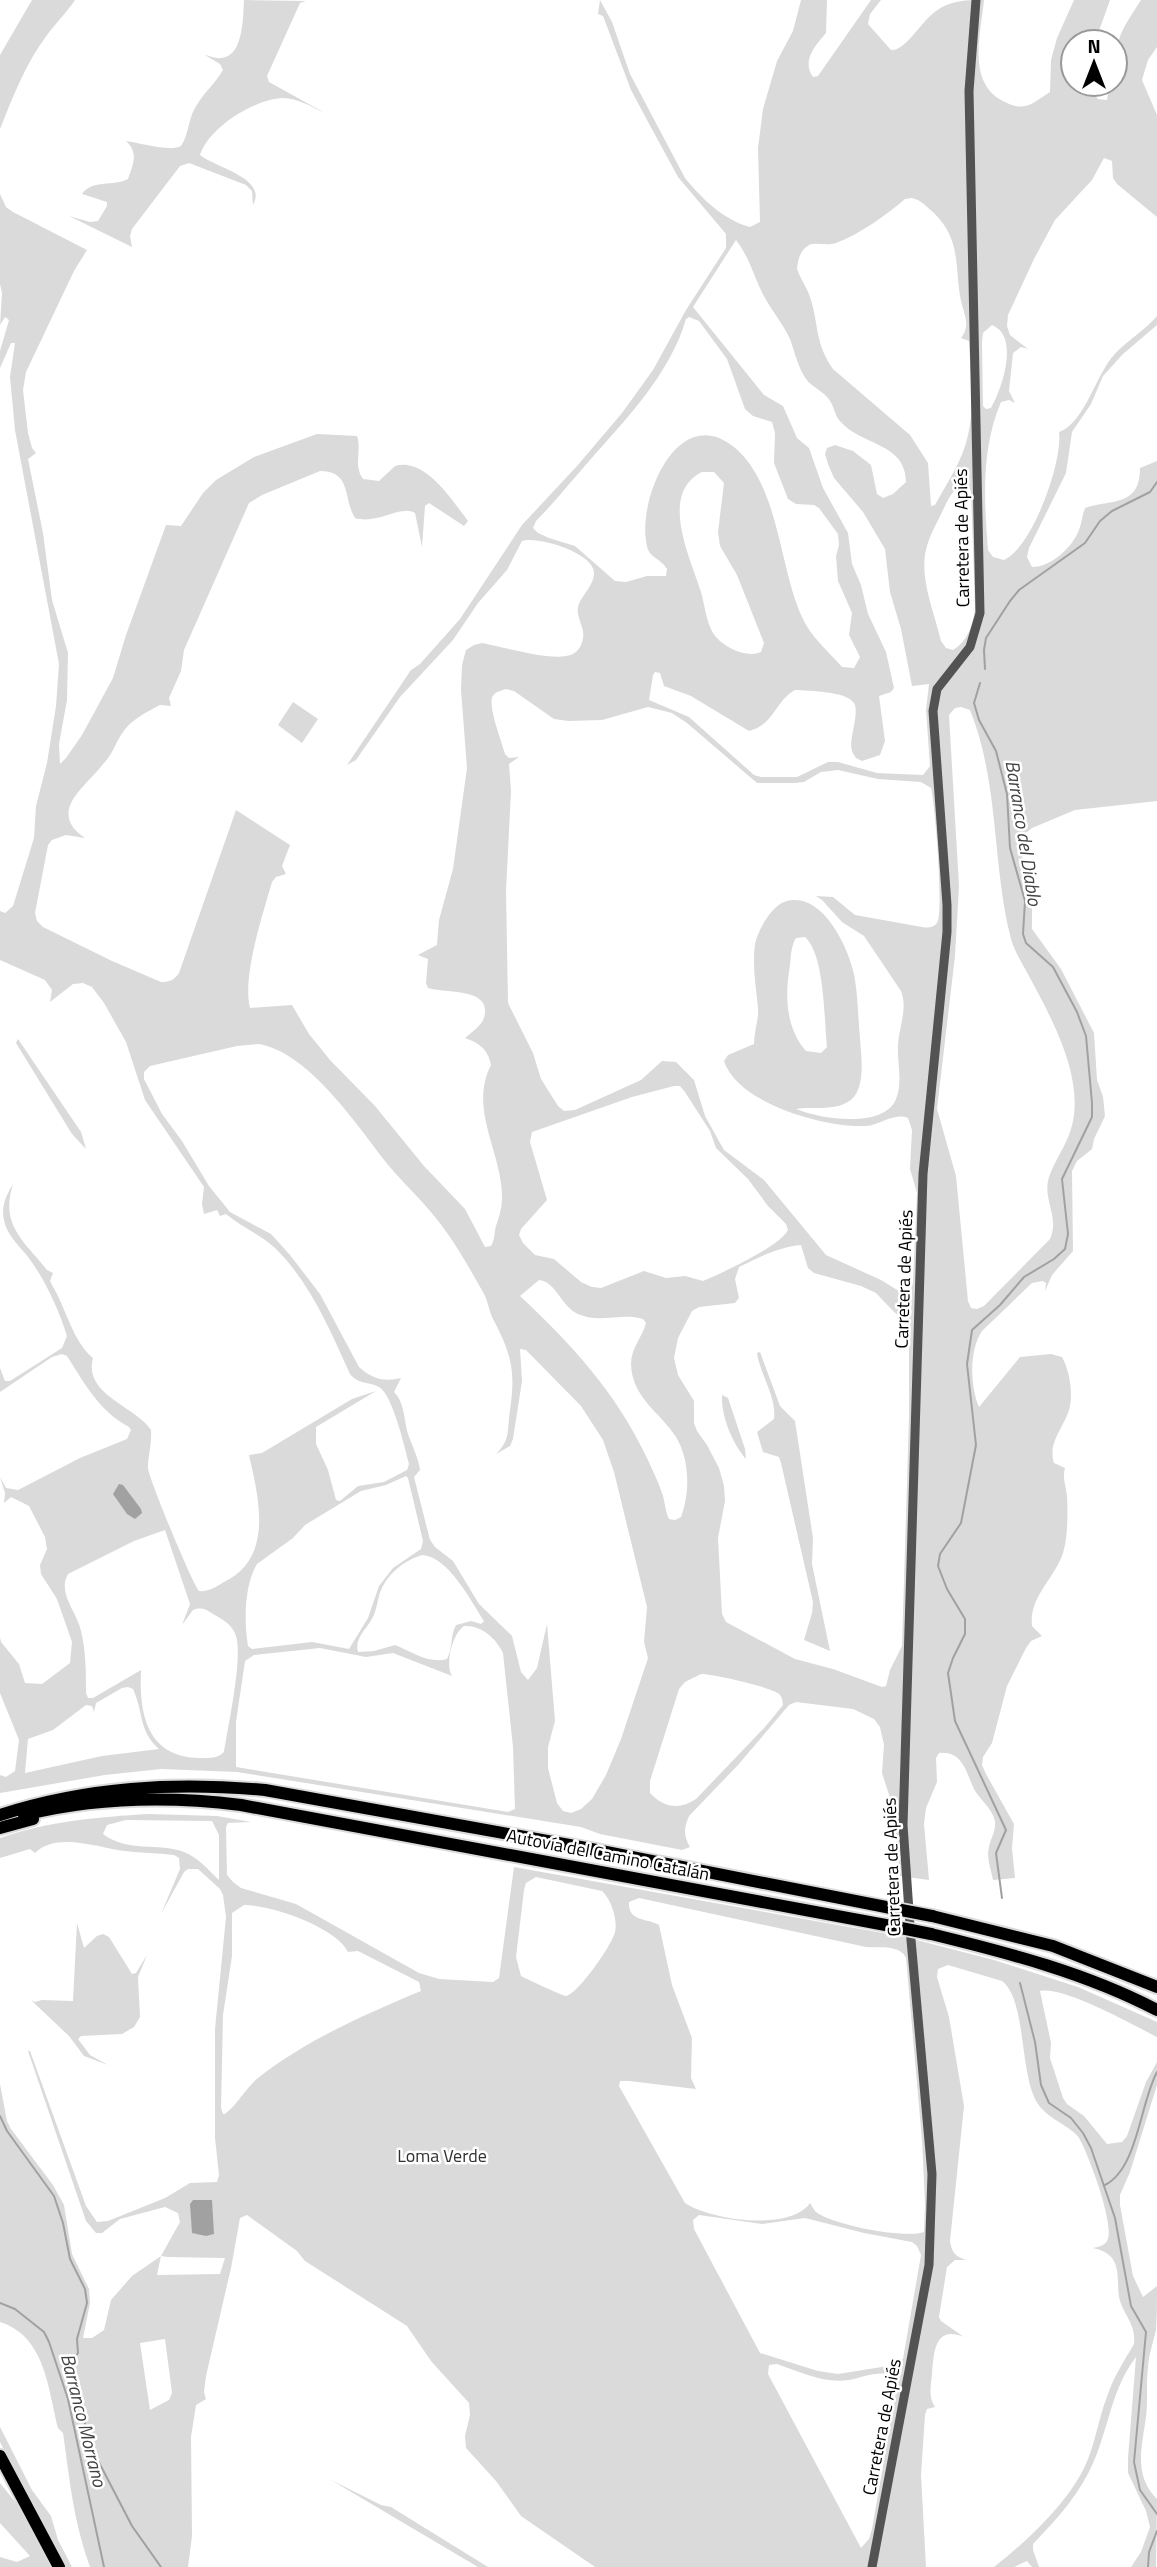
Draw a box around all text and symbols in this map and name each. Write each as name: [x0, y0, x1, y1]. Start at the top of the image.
north arrow: [1059, 28, 1129, 98]
text: N: [1087, 31, 1101, 60]
street label: Carretera de Apiés: [947, 468, 976, 608]
water label: Barranco del Diablo: [999, 758, 1050, 908]
street label: Carretera de Apiés: [888, 1209, 919, 1349]
street label: Carretera de Apiés: [876, 1797, 907, 1937]
street label: Autovía del Camino Catalán: [504, 1822, 712, 1887]
park label: Loma Verde: [397, 2142, 487, 2169]
water label: Barranco Morrano: [54, 2350, 115, 2490]
street label: Carretera de Apiés: [855, 2356, 908, 2498]

